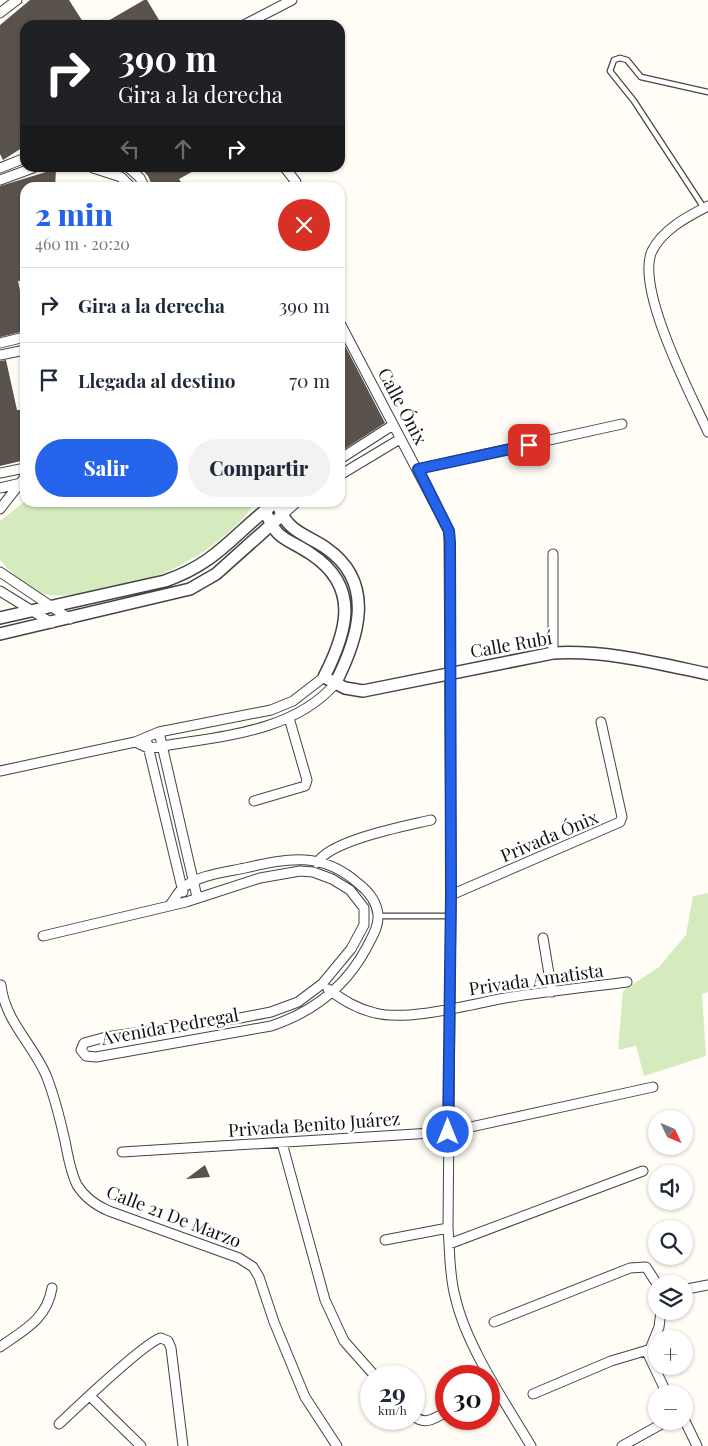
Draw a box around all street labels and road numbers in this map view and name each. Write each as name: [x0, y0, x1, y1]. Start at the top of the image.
street label: Calle Ónix: [373, 363, 434, 449]
street label: Calle Rubí: [468, 625, 554, 663]
street label: Privada Ónix: [497, 804, 602, 867]
street label: Privada Amatista: [467, 958, 605, 1000]
street label: Avenida Pedregal: [99, 1002, 240, 1050]
street label: Privada Benito Juárez: [227, 1106, 401, 1142]
street label: Calle 21 De Marzo: [103, 1179, 245, 1253]

